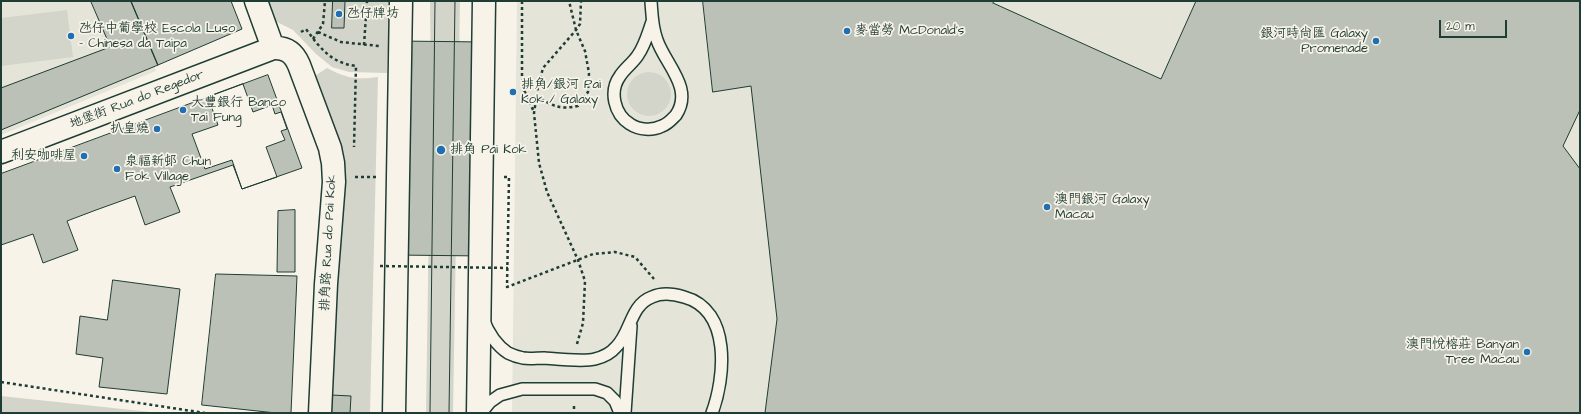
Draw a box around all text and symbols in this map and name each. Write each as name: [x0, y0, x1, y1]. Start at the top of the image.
place label: 氹仔牌坊: [347, 6, 399, 22]
marker: 氹仔牌坊: [334, 9, 344, 19]
scale bar: [1441, 12, 1509, 38]
text: 20 m: [1446, 18, 1475, 35]
place label: 氹仔中葡學校 Escola Luso - Chinesa da Taipa: [79, 21, 235, 52]
place label: 麥當勞 McDonald's: [855, 23, 964, 39]
marker: 麥當勞 McDonald's: [842, 26, 852, 36]
place label: 銀河時尚匯 Galaxy Promenade: [1260, 26, 1368, 57]
marker: 氹仔中葡學校 Escola Luso - Chinesa da Taipa: [66, 31, 76, 41]
marker: 銀河時尚匯 Galaxy Promenade: [1371, 36, 1381, 46]
street label: 地堡街 Rua do Regedor: [68, 67, 206, 133]
place label: 排角/銀河 Pai Kok / Galaxy: [521, 77, 601, 108]
marker: 排角/銀河 Pai Kok / Galaxy: [508, 87, 518, 97]
place label: 大豐銀行 Banco Tai Fung: [191, 95, 286, 126]
marker: 大豐銀行 Banco Tai Fung: [178, 105, 188, 115]
place label: 扒皇燒: [110, 121, 149, 137]
marker: 扒皇燒: [152, 124, 162, 134]
place label: 排角 Pai Kok: [450, 142, 526, 158]
marker: 排角 Pai Kok: [435, 144, 447, 156]
place label: 利安咖啡屋: [11, 148, 76, 164]
marker: 利安咖啡屋: [79, 151, 89, 161]
place label: 泉福新邨 Chun Fok Village: [125, 154, 211, 185]
marker: 泉福新邨 Chun Fok Village: [112, 164, 122, 174]
street label: 排角路 Rua do Pai Kok: [318, 175, 340, 311]
place label: 澳門銀河 Galaxy Macau: [1055, 192, 1150, 223]
marker: 澳門銀河 Galaxy Macau: [1042, 202, 1052, 212]
place label: 澳門悅榕莊 Banyan Tree Macau: [1406, 337, 1519, 368]
marker: 澳門悅榕莊 Banyan Tree Macau: [1522, 347, 1532, 357]

